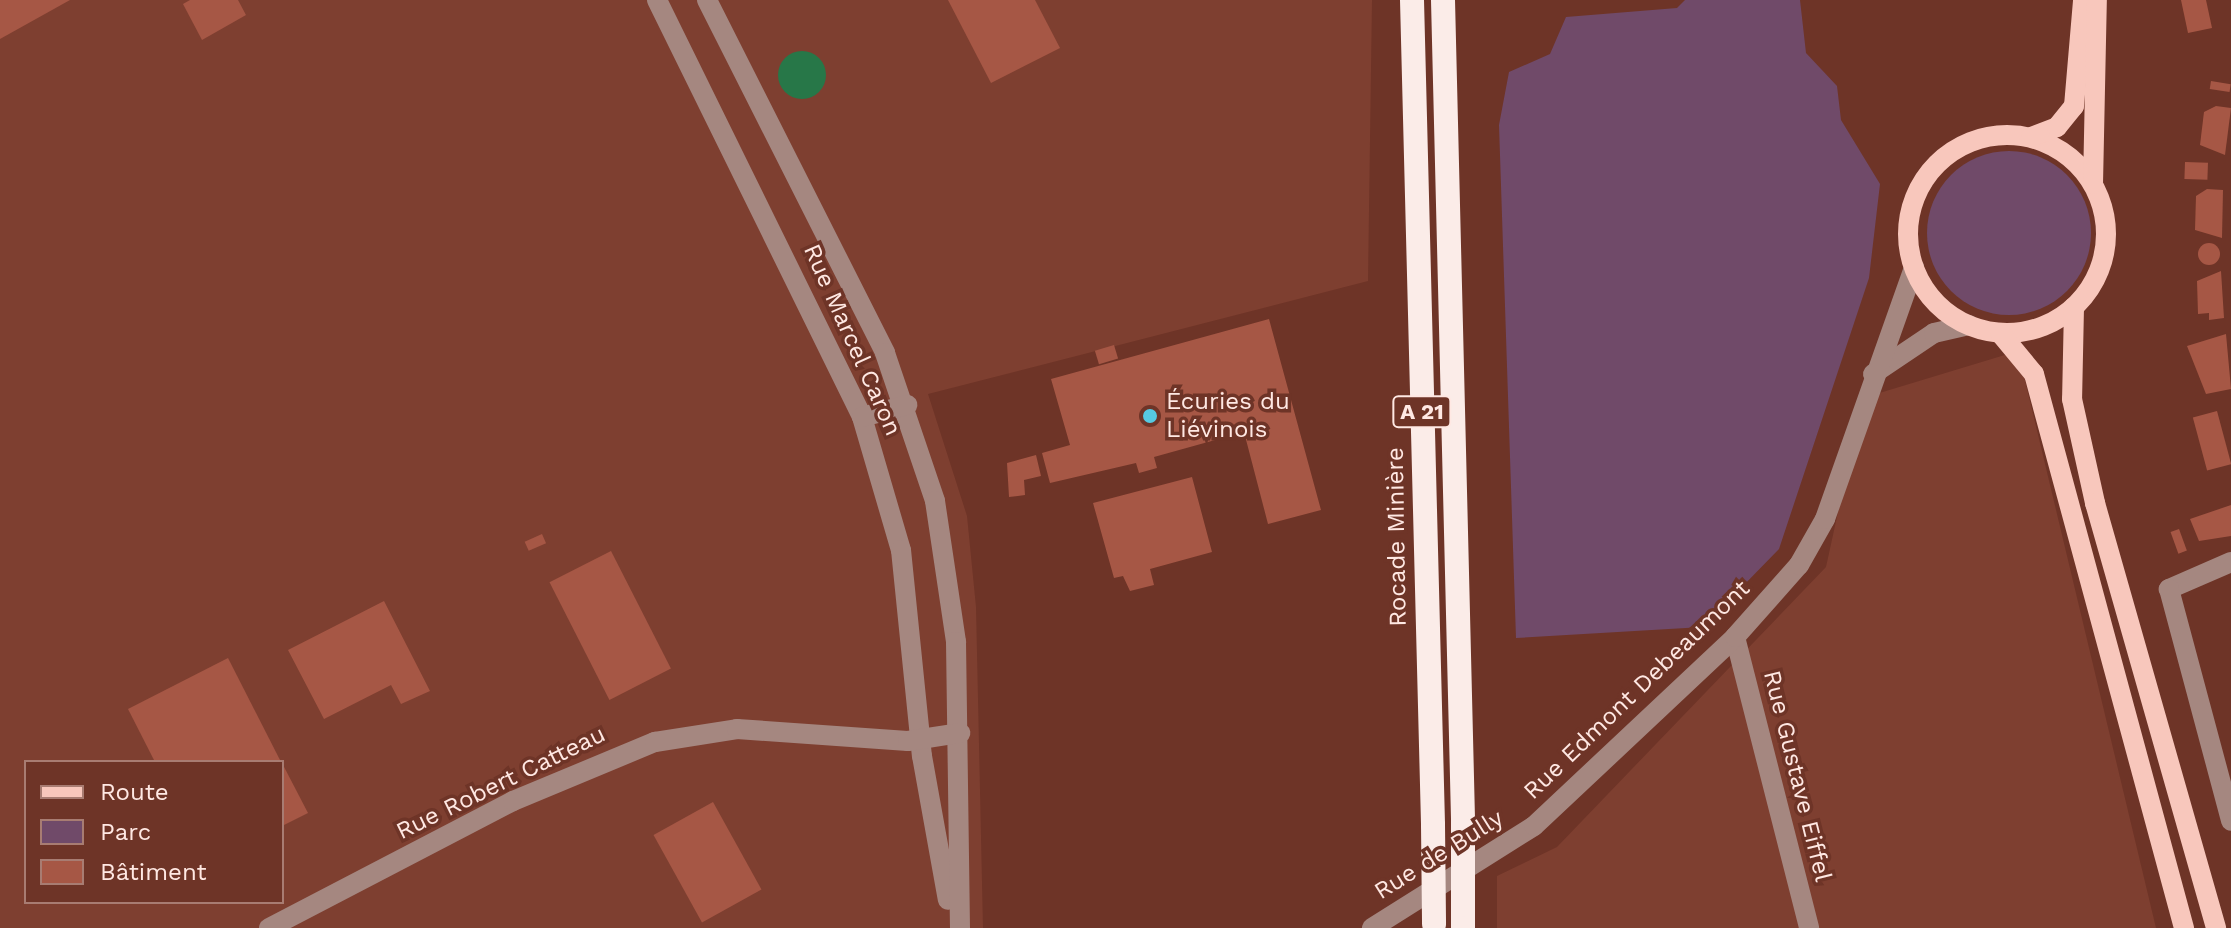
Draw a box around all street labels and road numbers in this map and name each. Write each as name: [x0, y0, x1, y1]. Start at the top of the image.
street label: Rue Marcel Caron: [797, 239, 907, 441]
road number: A 21: [1392, 394, 1452, 430]
street label: Rocade Minière: [1381, 447, 1413, 627]
street label: Rue Edmont Debeaumont: [1518, 574, 1756, 806]
street label: Rue Gustave Eiffel: [1757, 667, 1837, 885]
street label: Rue Robert Catteau: [392, 720, 610, 846]
street label: Rue de Bully: [1369, 804, 1509, 906]

